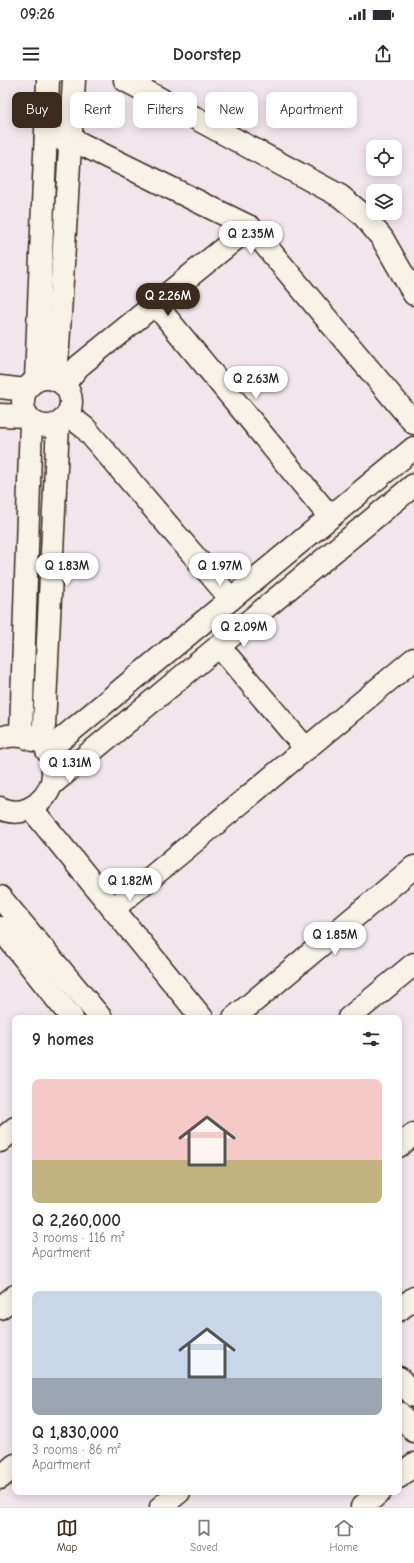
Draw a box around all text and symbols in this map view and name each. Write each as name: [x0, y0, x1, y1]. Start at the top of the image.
text: 09:26: [20, 5, 55, 23]
icon: menu: [20, 43, 42, 65]
icon: share: [372, 43, 394, 65]
text: Doorstep: [173, 44, 241, 65]
chip: Buy: [12, 92, 62, 128]
chip: Rent: [70, 92, 125, 128]
chip: Filters: [133, 92, 197, 128]
chip: New: [205, 92, 258, 128]
chip: Apartment: [266, 92, 357, 128]
map controls: [366, 140, 402, 220]
button: locate: [366, 140, 402, 176]
button: layers: [366, 184, 402, 220]
pin: Q 2.35M: [214, 221, 288, 255]
text: Q 2.35M: [228, 226, 274, 241]
pin: Q 2.26M: [131, 283, 205, 317]
text: Q 2.26M: [145, 288, 191, 303]
pin: Q 2.63M: [219, 366, 293, 400]
text: Q 2.63M: [233, 371, 279, 386]
pin: Q 1.83M: [30, 553, 104, 587]
pin: Q 1.97M: [183, 553, 257, 587]
text: Q 1.83M: [45, 558, 89, 573]
text: Q 1.97M: [198, 558, 242, 573]
pin: Q 2.09M: [207, 614, 281, 648]
text: Q 2.09M: [220, 619, 268, 634]
pin: Q 1.31M: [33, 750, 107, 784]
text: Q 1.31M: [48, 755, 92, 770]
pin: Q 1.82M: [93, 868, 167, 902]
text: Q 1.82M: [108, 873, 152, 888]
pin: Q 1.85M: [298, 922, 372, 956]
text: Q 1.85M: [312, 927, 358, 942]
icon: filters: [360, 1028, 382, 1050]
text: 9 homes: [32, 1030, 94, 1049]
icon: home: [171, 1105, 243, 1177]
text: Q 2,260,000: [32, 1211, 121, 1230]
text: 3 rooms · 116 m²: [32, 1230, 124, 1245]
text: Apartment: [32, 1245, 90, 1260]
icon: home: [171, 1317, 243, 1389]
text: Q 1,830,000: [32, 1423, 119, 1442]
text: 3 rooms · 86 m²: [32, 1442, 121, 1457]
text: Apartment: [32, 1457, 90, 1472]
tab: Map: [56, 1517, 78, 1554]
tab: Saved: [190, 1517, 218, 1554]
tab: Home: [330, 1517, 358, 1554]

